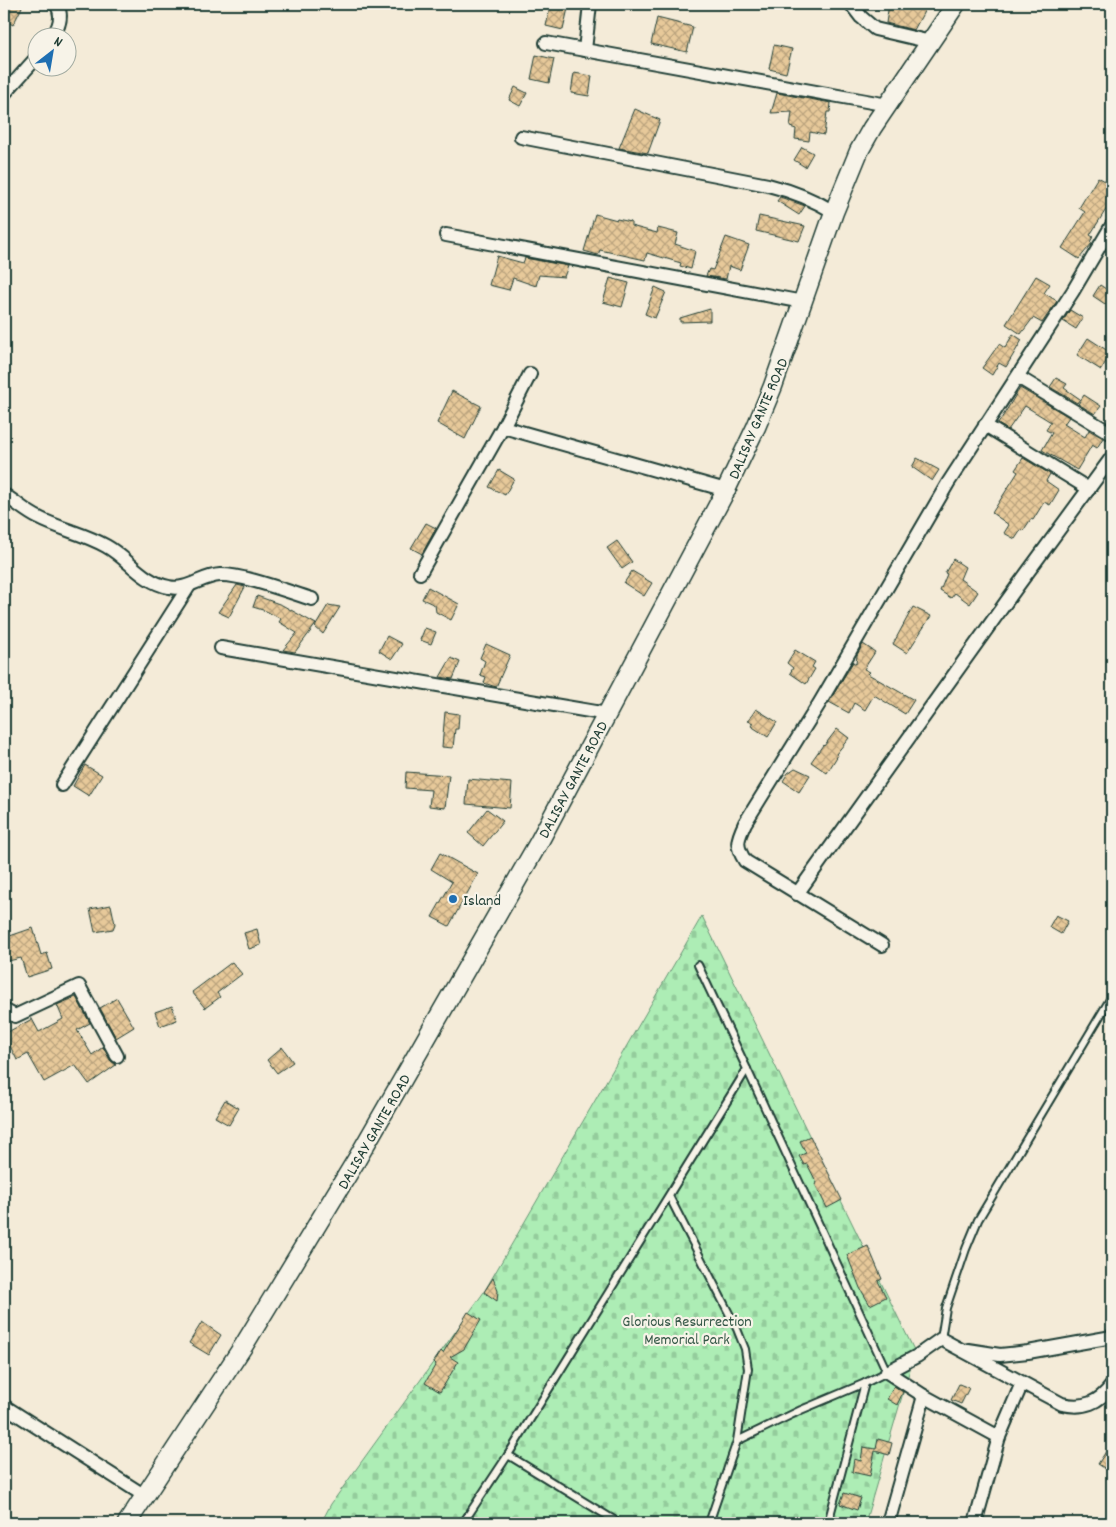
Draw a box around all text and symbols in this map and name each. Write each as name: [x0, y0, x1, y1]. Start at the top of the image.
north arrow: [28, 28, 78, 78]
text: N: [50, 32, 66, 53]
street label: DALISAY GANTE ROAD: [723, 355, 795, 483]
street label: DALISAY GANTE ROAD: [534, 717, 615, 843]
place label: Island: [463, 890, 501, 913]
marker: Island: [447, 893, 459, 905]
street label: DALISAY GANTE ROAD: [333, 1070, 418, 1194]
park label: Glorious Resurrection Memorial Park: [622, 1311, 752, 1352]

